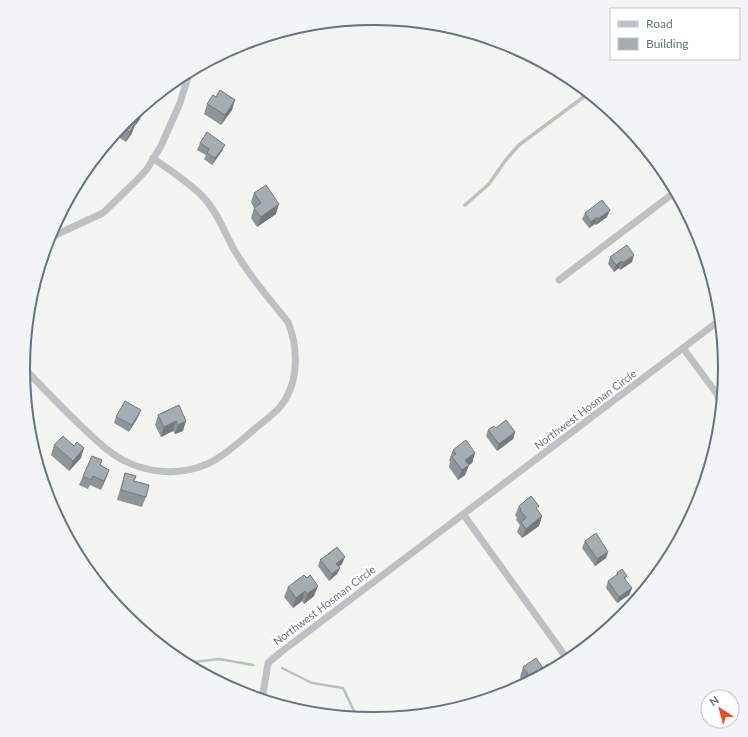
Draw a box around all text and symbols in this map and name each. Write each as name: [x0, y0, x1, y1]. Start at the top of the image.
legend: [610, 8, 740, 60]
text: Road: [646, 16, 673, 31]
text: Building: [646, 36, 689, 51]
street label: Northwest Hosman Circle: [531, 366, 639, 452]
street label: Northwest Hosman Circle: [270, 562, 378, 648]
north arrow: [700, 689, 740, 729]
text: N: [707, 693, 721, 708]

